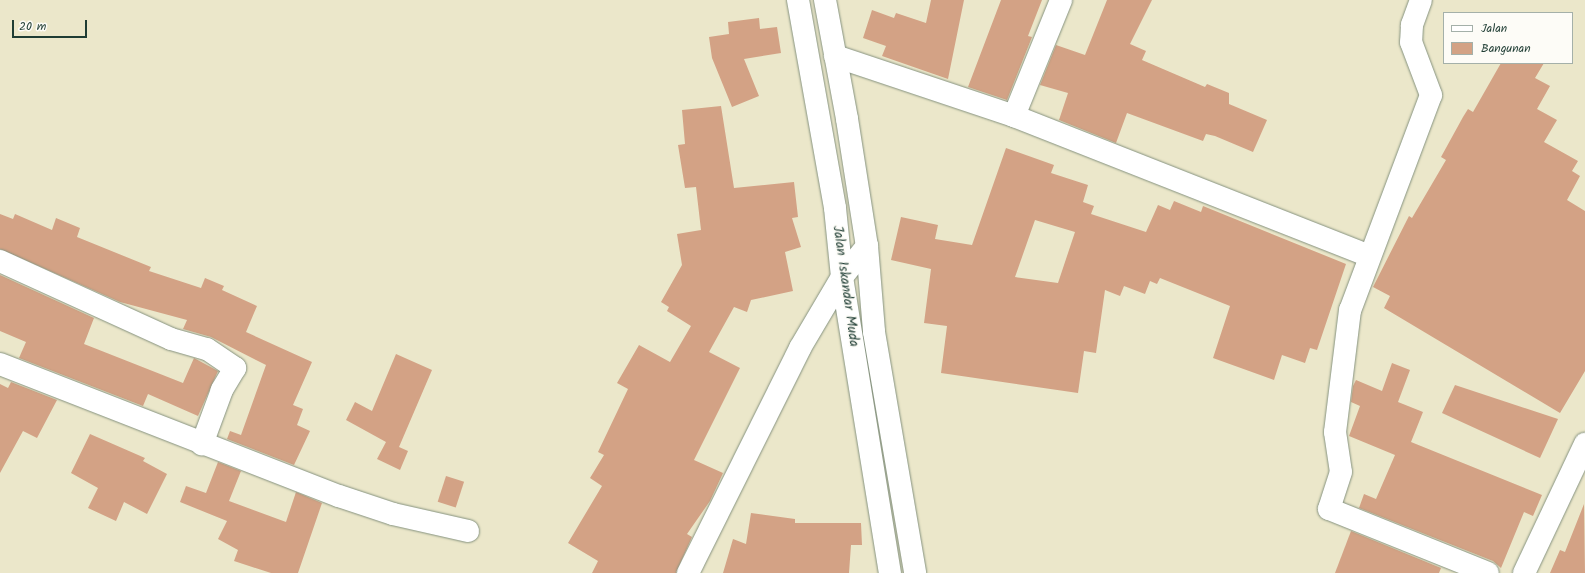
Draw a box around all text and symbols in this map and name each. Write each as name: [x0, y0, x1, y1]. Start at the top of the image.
scale bar: [14, 12, 89, 38]
legend: [1443, 12, 1573, 64]
text: 20 m: [19, 17, 46, 36]
text: Jalan: [1481, 19, 1507, 38]
text: Bangunan: [1481, 39, 1531, 58]
street label: Jalan Iskandar Muda: [829, 224, 863, 348]

